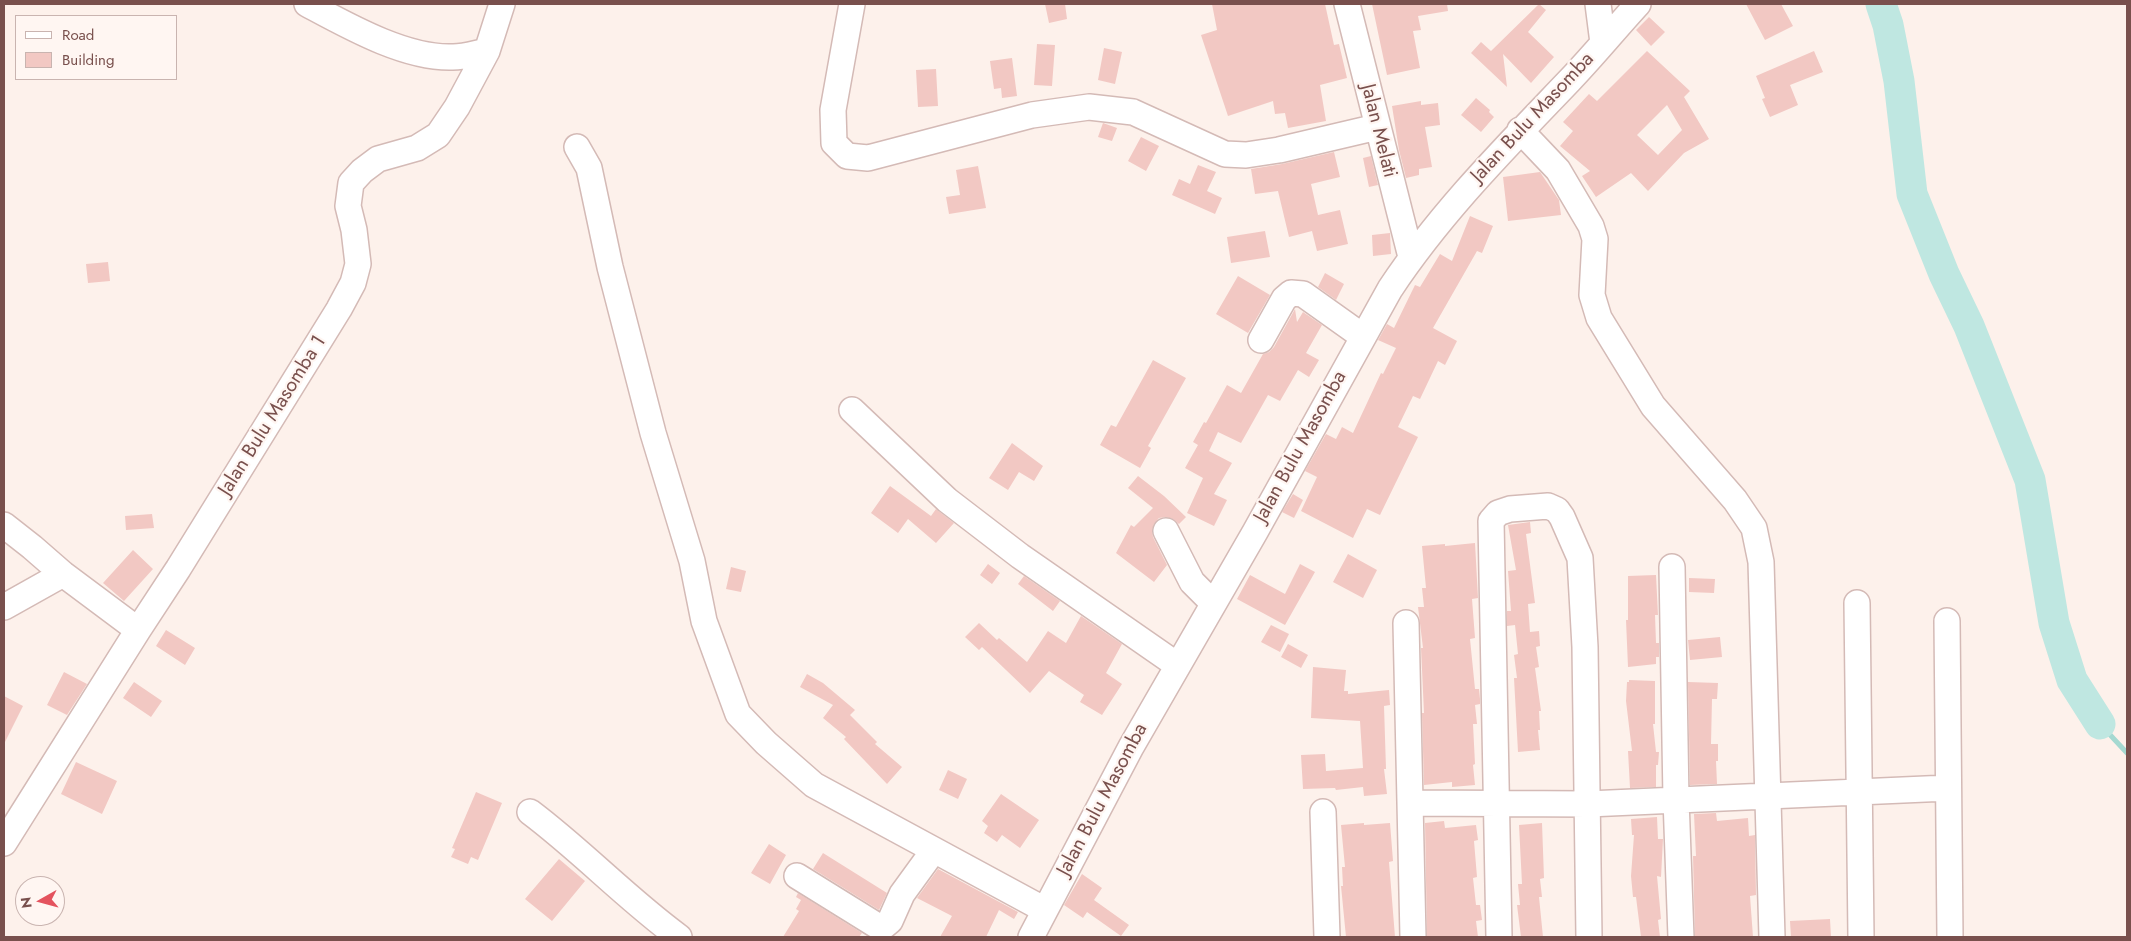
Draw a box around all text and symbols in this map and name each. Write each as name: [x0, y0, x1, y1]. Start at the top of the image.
legend: [15, 15, 178, 80]
text: Road: [62, 24, 94, 46]
street label: Jalan Bulu Masomba: [1466, 48, 1600, 188]
text: Building: [62, 49, 114, 71]
street label: Jalan Melati: [1355, 82, 1401, 180]
street label: Jalan Bulu Masomba 1: [214, 331, 332, 501]
street label: Jalan Bulu Masomba: [1249, 367, 1353, 527]
street label: Jalan Bulu Masomba: [1053, 720, 1153, 880]
north arrow: [15, 876, 65, 926]
text: N: [16, 896, 37, 909]

